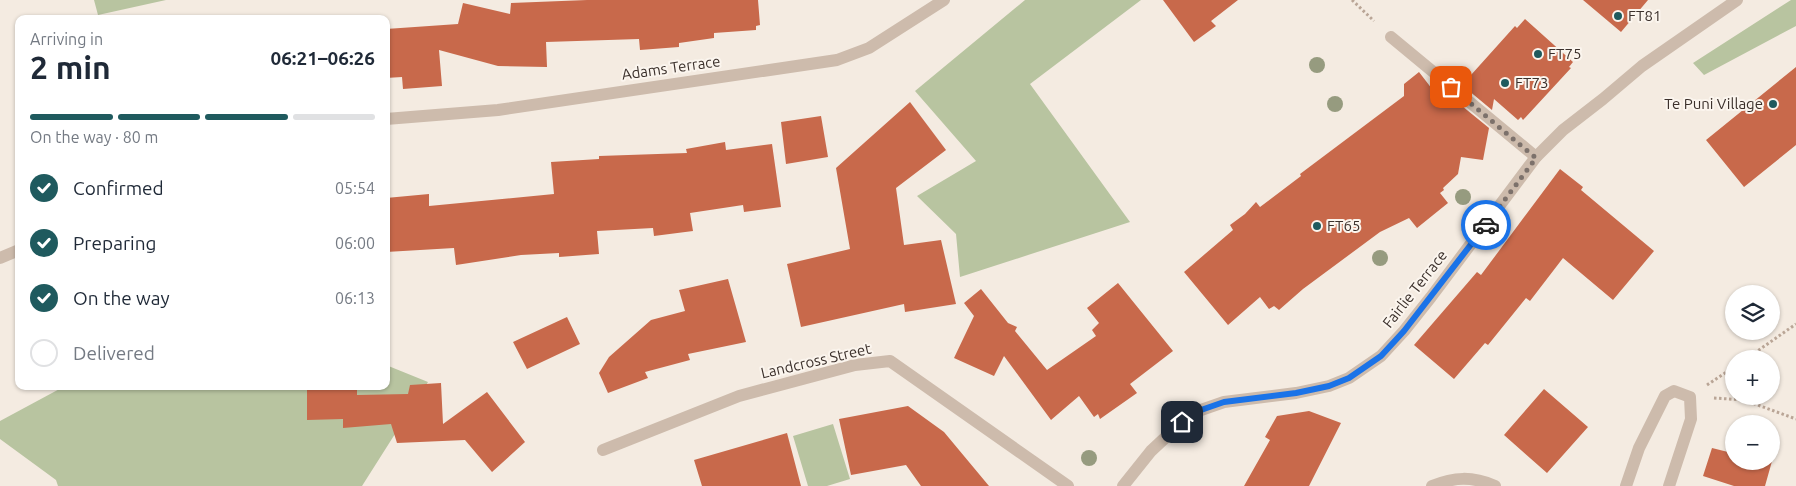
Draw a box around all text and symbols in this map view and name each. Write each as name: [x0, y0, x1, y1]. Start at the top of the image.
place label: FT81: [1628, 7, 1661, 24]
marker: FT81: [1612, 10, 1624, 22]
text: Arriving in: [30, 30, 103, 48]
place label: FT75: [1548, 45, 1581, 62]
text: 06:21–06:26: [270, 47, 375, 69]
marker: FT75: [1532, 48, 1544, 60]
text: 2 min: [30, 49, 111, 85]
street label: Adams Terrace: [621, 52, 721, 83]
pin: [1430, 66, 1472, 108]
icon: bag: [1437, 73, 1465, 101]
place label: FT73: [1515, 74, 1548, 91]
marker: FT73: [1499, 77, 1511, 89]
place label: Te Puni Village: [1664, 95, 1763, 112]
marker: Te Puni Village: [1767, 98, 1779, 110]
text: On the way · 80 m: [30, 128, 158, 146]
icon: check: [30, 174, 58, 202]
text: Confirmed: [73, 177, 164, 199]
text: 05:54: [335, 179, 375, 197]
courier: [1461, 200, 1511, 250]
icon: car: [1472, 211, 1500, 239]
place label: FT65: [1327, 217, 1360, 234]
marker: FT65: [1311, 220, 1323, 232]
icon: check: [30, 229, 58, 257]
text: Preparing: [73, 232, 157, 254]
text: 06:00: [335, 234, 375, 252]
street label: Fairlie Terrace: [1379, 246, 1450, 331]
icon: check: [30, 284, 58, 312]
map controls: [1725, 285, 1780, 470]
button: layers: [1725, 285, 1780, 340]
text: On the way: [73, 287, 170, 309]
text: 06:13: [335, 289, 375, 307]
street label: Landcross Street: [759, 340, 873, 381]
text: Delivered: [73, 342, 155, 364]
button: +: [1725, 350, 1780, 405]
pin: [1161, 401, 1203, 443]
icon: home: [1168, 408, 1196, 436]
button: −: [1725, 415, 1780, 470]

